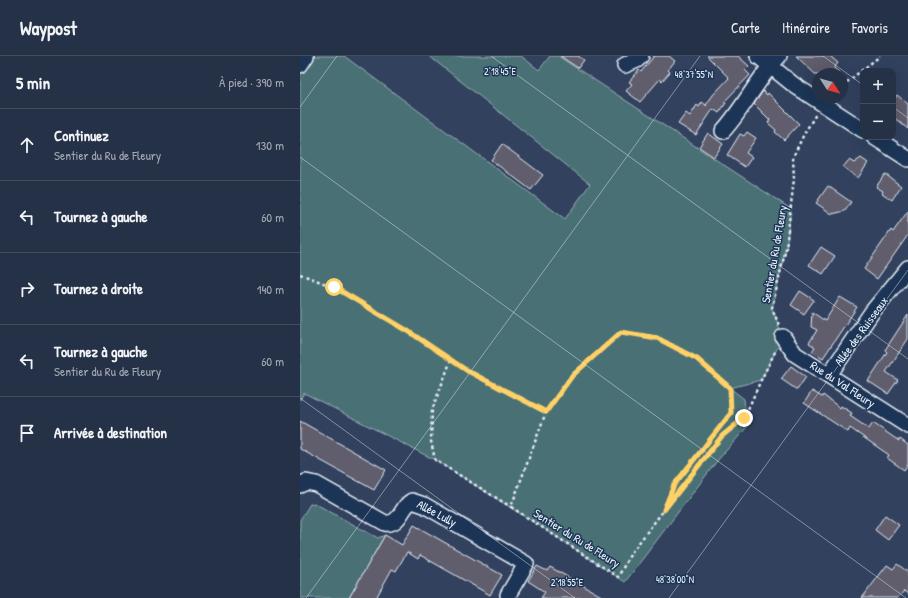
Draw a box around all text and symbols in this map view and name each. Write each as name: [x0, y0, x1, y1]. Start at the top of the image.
text: Waypost: [20, 15, 77, 41]
text: Carte: [731, 18, 760, 37]
text: Itinéraire: [782, 18, 830, 37]
text: Favoris: [852, 18, 888, 37]
text: 2°18'45"E: [484, 65, 517, 78]
text: 48°37'55"N: [675, 68, 713, 81]
north arrow: [812, 68, 848, 104]
map controls: [860, 68, 896, 140]
button: +: [860, 68, 896, 104]
text: 5 min: [16, 71, 50, 94]
text: À pied · 390 m: [219, 73, 284, 91]
button: −: [860, 104, 896, 140]
text: Continuez: [54, 125, 109, 146]
icon: ahead: [16, 134, 38, 156]
text: 130 m: [256, 136, 284, 154]
text: Sentier du Ru de Fleury: [54, 146, 161, 164]
street label: Sentier du Ru de Fleury: [757, 204, 791, 304]
icon: left: [16, 206, 38, 228]
text: Tournez à gauche: [54, 206, 147, 227]
text: 60 m: [261, 208, 284, 226]
icon: right: [16, 278, 38, 300]
text: Tournez à droite: [54, 278, 143, 299]
route start: [325, 278, 343, 296]
text: 140 m: [257, 280, 284, 298]
street label: Allée des Ruisseaux: [830, 293, 892, 369]
text: Tournez à gauche: [54, 341, 147, 362]
icon: left: [16, 350, 38, 372]
text: 60 m: [261, 352, 284, 370]
street label: Rue du Val Fleury: [807, 357, 879, 411]
text: Sentier du Ru de Fleury: [54, 362, 161, 380]
route end: [735, 409, 753, 427]
icon: arrive: [16, 422, 38, 444]
text: Arrivée à destination: [54, 422, 167, 443]
street label: Allée Lully: [414, 495, 460, 531]
street label: Sentier du Ru de Fleury: [530, 505, 624, 571]
text: 48°38'00"N: [656, 573, 694, 586]
text: 2°18'55"E: [551, 576, 584, 589]

